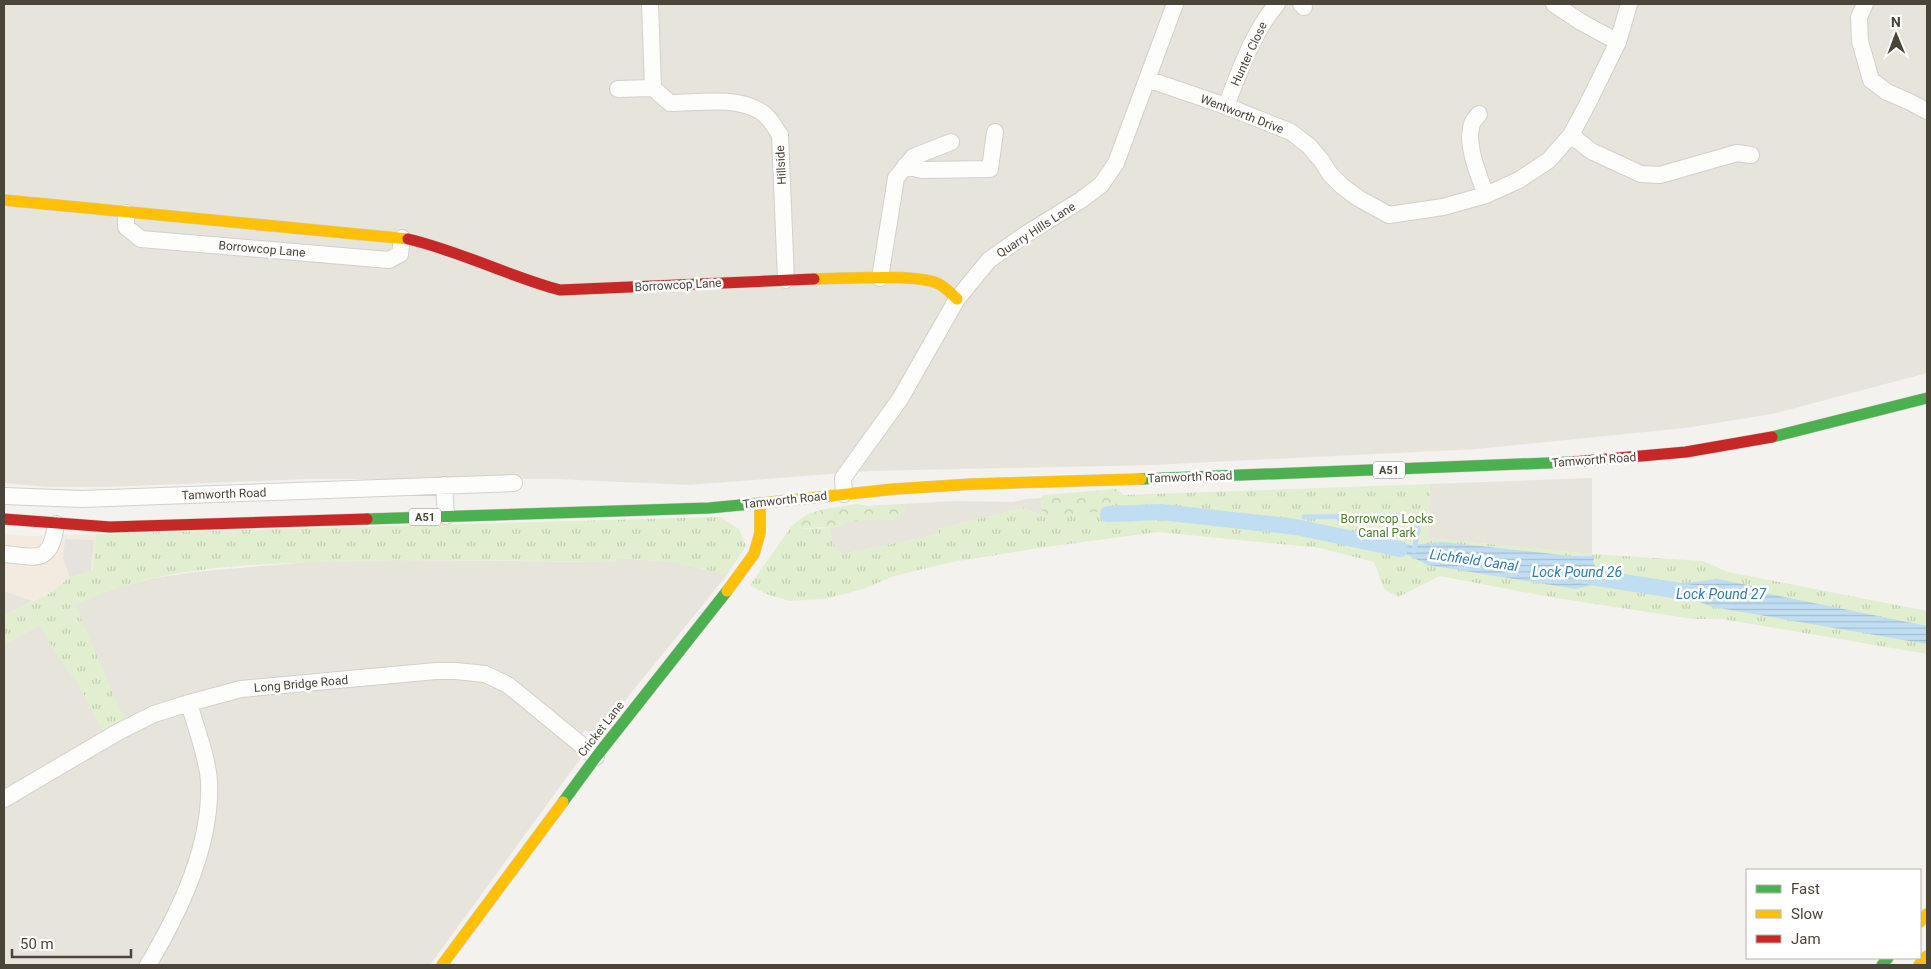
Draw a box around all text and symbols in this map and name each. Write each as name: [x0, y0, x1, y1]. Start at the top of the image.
north arrow: [1871, 10, 1921, 60]
text: N: [1891, 14, 1901, 30]
street label: Hunter Close: [1228, 20, 1270, 88]
street label: Wentworth Drive: [1198, 92, 1286, 136]
street label: Hillside: [773, 145, 789, 185]
street label: Quarry Hills Lane: [994, 199, 1078, 261]
street label: Borrowcop Lane: [218, 238, 306, 260]
street label: Borrowcop Lane: [634, 276, 722, 294]
street label: Tamworth Road: [1551, 450, 1637, 470]
road number: A51: [1373, 462, 1405, 478]
street label: Tamworth Road: [1147, 469, 1233, 485]
street label: Tamworth Road: [181, 486, 267, 502]
street label: Tamworth Road: [742, 489, 828, 511]
road number: A51: [409, 508, 441, 526]
park label: Borrowcop Locks Canal Park: [1341, 512, 1433, 540]
water label: Lichfield Canal: [1429, 546, 1520, 574]
water label: Lock Pound 26: [1532, 564, 1622, 580]
water label: Lock Pound 27: [1676, 586, 1766, 602]
street label: Long Bridge Road: [253, 673, 349, 695]
street label: Cricket Lane: [575, 699, 627, 759]
legend: [1746, 869, 1921, 959]
text: Fast: [1791, 880, 1820, 898]
text: Slow: [1791, 905, 1823, 923]
scale bar: [12, 926, 131, 958]
text: Jam: [1791, 930, 1821, 948]
text: 50 m: [20, 935, 54, 953]

